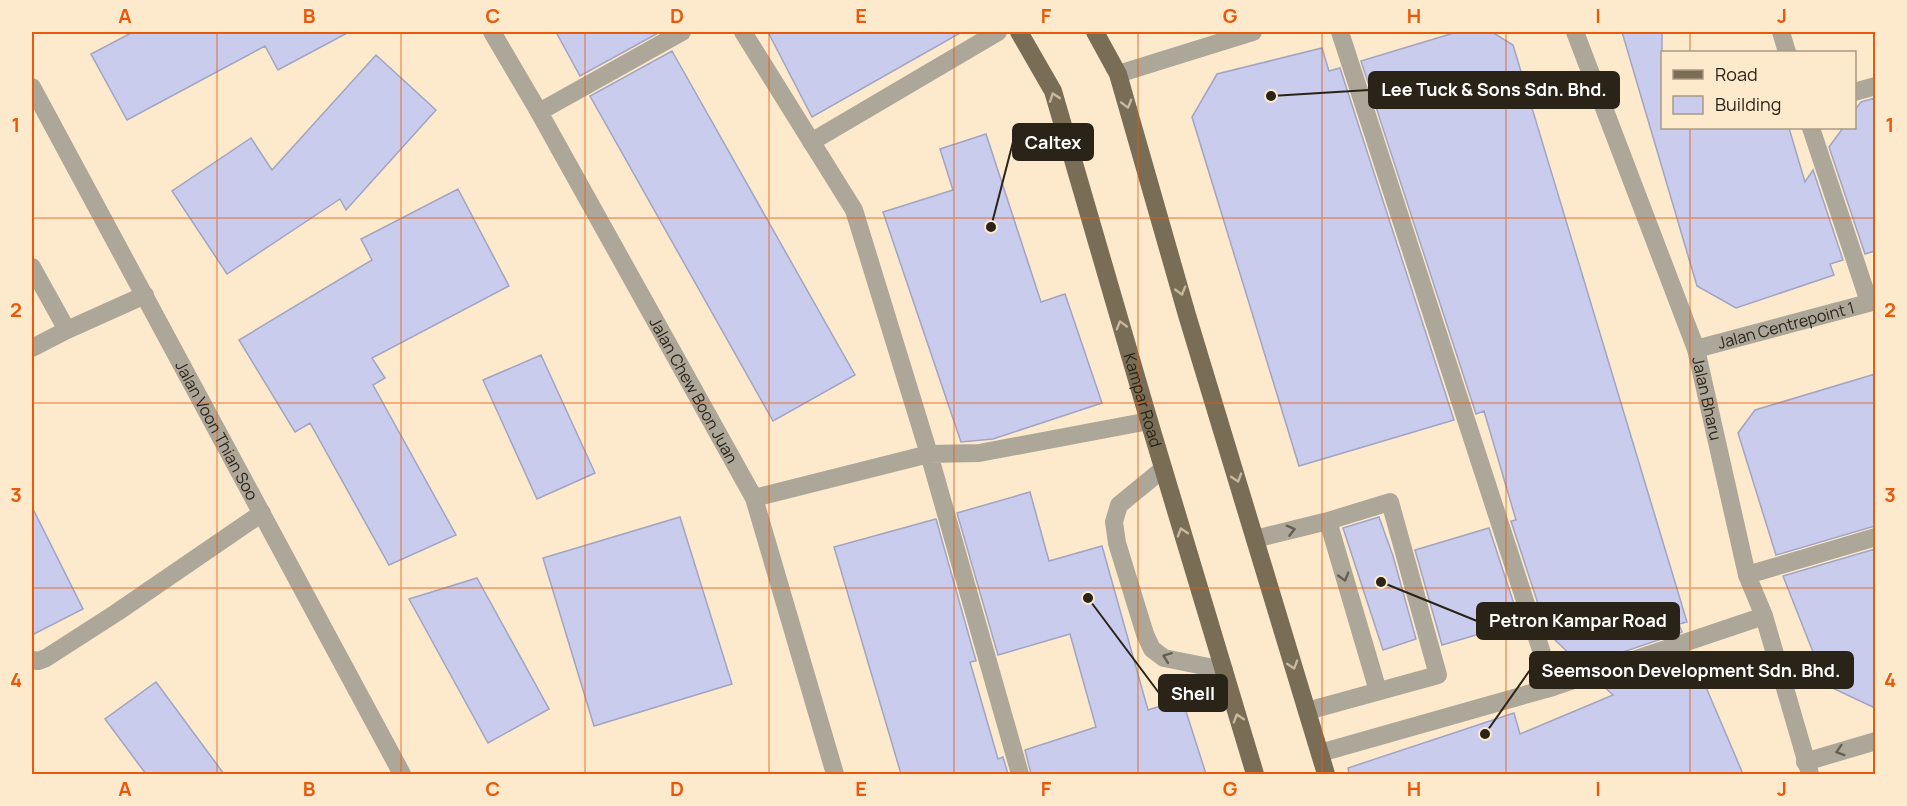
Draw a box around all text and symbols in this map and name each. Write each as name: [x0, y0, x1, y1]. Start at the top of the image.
text: A: [118, 2, 132, 29]
text: B: [303, 2, 316, 29]
text: C: [486, 2, 500, 29]
text: D: [670, 2, 684, 29]
text: E: [855, 2, 867, 29]
text: F: [1041, 2, 1052, 29]
text: G: [1223, 2, 1238, 29]
text: H: [1407, 2, 1421, 29]
text: I: [1595, 2, 1601, 29]
text: J: [1777, 2, 1787, 29]
legend: [1661, 51, 1856, 129]
text: Road: [1715, 62, 1758, 86]
callout: Lee Tuck & Sons Sdn. Bhd.: [1369, 72, 1619, 108]
text: Lee Tuck & Sons Sdn. Bhd.: [1381, 77, 1607, 101]
one-way arrow: [1049, 92, 1062, 103]
text: Building: [1715, 92, 1781, 116]
one-way arrow: [1120, 98, 1132, 109]
text: 1: [12, 111, 20, 138]
text: 1: [1886, 111, 1894, 138]
callout: Caltex: [1013, 124, 1093, 160]
text: Caltex: [1025, 130, 1081, 154]
one-way arrow: [1173, 286, 1186, 296]
text: 2: [10, 296, 22, 323]
street label: Jalan Centrepoint 1: [1715, 296, 1857, 354]
text: 2: [1884, 296, 1896, 323]
street label: Jalan Chew Boon Juan: [644, 313, 743, 467]
one-way arrow: [1116, 320, 1128, 331]
street label: Kampar Road: [1119, 350, 1167, 450]
street label: Jalan Bharu: [1687, 354, 1727, 442]
street label: Jalan Voon Thian Soo: [170, 357, 263, 504]
one-way arrow: [1230, 472, 1242, 483]
text: 3: [10, 481, 22, 508]
text: 3: [1884, 481, 1896, 508]
one-way arrow: [1286, 525, 1296, 537]
one-way arrow: [1177, 527, 1189, 538]
one-way arrow: [1337, 571, 1349, 582]
callout: Petron Kampar Road: [1477, 603, 1679, 639]
text: Petron Kampar Road: [1489, 608, 1667, 632]
one-way arrow: [1163, 651, 1173, 664]
callout: Seemsoon Development Sdn. Bhd.: [1530, 652, 1853, 688]
text: Seemsoon Development Sdn. Bhd.: [1542, 658, 1840, 682]
one-way arrow: [1286, 659, 1298, 670]
text: 4: [10, 666, 22, 693]
text: 4: [1884, 666, 1896, 693]
callout: Shell: [1159, 675, 1227, 711]
text: Shell: [1171, 681, 1215, 705]
one-way arrow: [1233, 714, 1245, 724]
one-way arrow: [1835, 744, 1846, 756]
text: A: [118, 775, 132, 802]
text: B: [303, 775, 316, 802]
text: C: [486, 775, 500, 802]
text: D: [670, 775, 684, 802]
text: E: [855, 775, 867, 802]
text: F: [1041, 775, 1052, 802]
text: G: [1223, 775, 1238, 802]
text: H: [1407, 775, 1421, 802]
text: I: [1595, 775, 1601, 802]
text: J: [1777, 775, 1787, 802]

